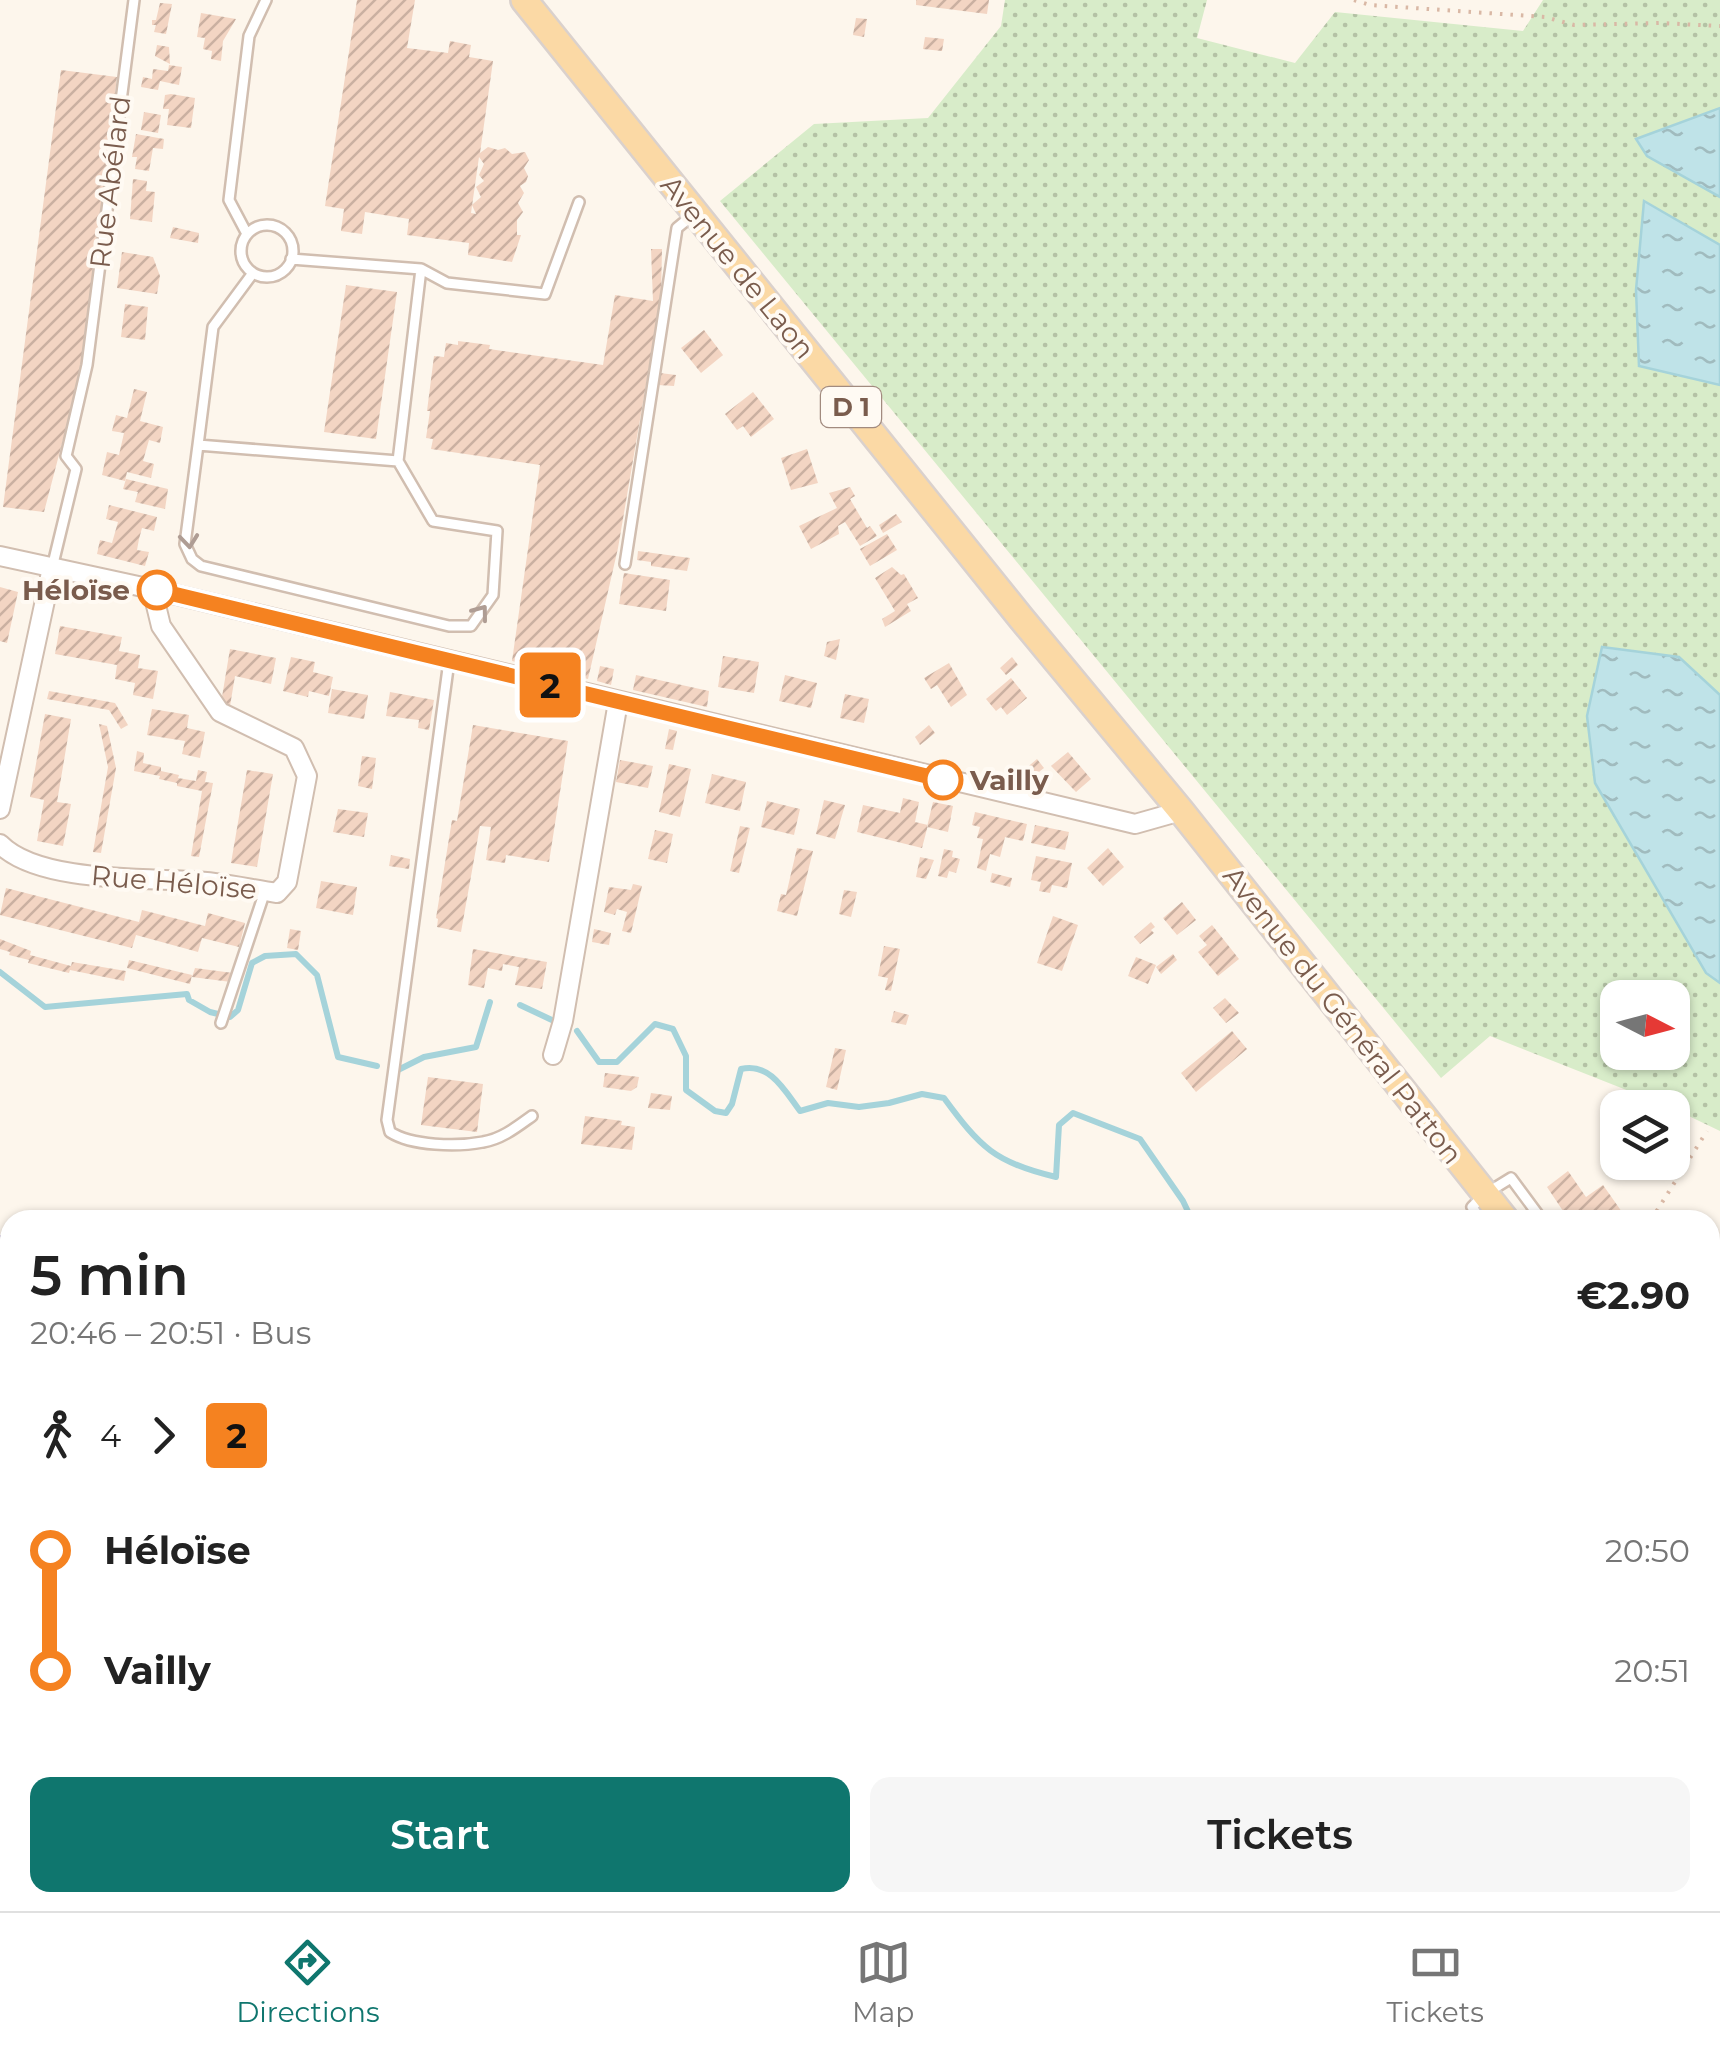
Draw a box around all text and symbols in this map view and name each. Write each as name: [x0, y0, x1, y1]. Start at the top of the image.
street label: Rue Abélard: [83, 94, 137, 270]
street label: Avenue de Laon: [654, 169, 822, 365]
road number: D 1: [821, 387, 881, 427]
one-way arrow: [178, 534, 200, 550]
marker: Héloïse: [138, 571, 176, 609]
place label: Héloïse: [22, 573, 130, 607]
one-way arrow: [470, 605, 487, 623]
line badge: 2: [518, 652, 582, 718]
text: 2: [540, 664, 560, 707]
marker: Vailly: [924, 761, 962, 799]
place label: Vailly: [969, 763, 1049, 797]
street label: Rue Héloïse: [90, 858, 258, 906]
street label: Avenue du Général Patton: [1216, 859, 1470, 1171]
north arrow: [1600, 980, 1690, 1070]
map controls: [1600, 980, 1690, 1180]
button: layers: [1600, 1090, 1690, 1180]
text: 5 min: [30, 1242, 189, 1309]
text: €2.90: [1577, 1272, 1690, 1319]
text: 20:46 – 20:51 · Bus: [30, 1313, 311, 1352]
icon: walk: [30, 1408, 85, 1463]
icon: forward: [136, 1408, 191, 1463]
text: 2: [226, 1414, 247, 1457]
text: 4: [100, 1416, 121, 1455]
text: Héloïse: [104, 1527, 251, 1574]
text: 20:50: [1605, 1531, 1690, 1570]
text: Vailly: [104, 1647, 211, 1694]
text: 20:51: [1614, 1651, 1690, 1690]
button: Start: [30, 1777, 850, 1892]
button: Tickets: [870, 1777, 1690, 1892]
tab: Directions: [236, 1935, 380, 2029]
tab: Map: [852, 1935, 914, 2029]
tab: Tickets: [1387, 1935, 1484, 2029]

